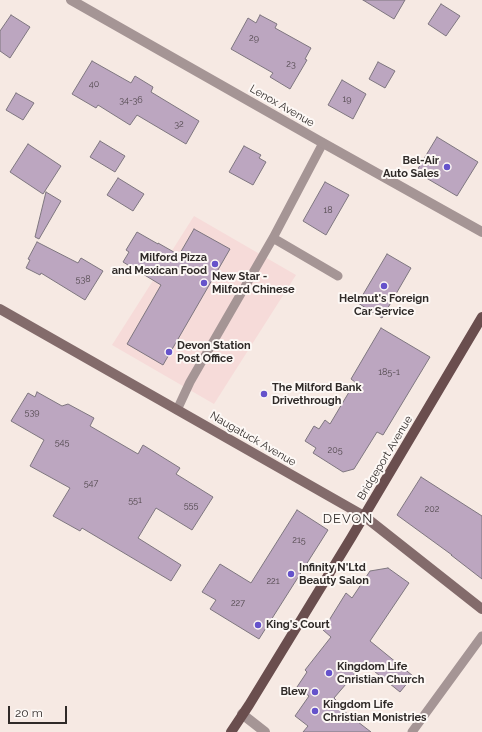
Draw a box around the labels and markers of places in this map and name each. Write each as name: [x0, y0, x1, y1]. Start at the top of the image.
place label: Bel-Air Auto Sales: [383, 154, 439, 180]
marker: Bel-Air Auto Sales: [442, 162, 452, 172]
place label: Milford Pizza and Mexican Food: [112, 251, 207, 277]
marker: Milford Pizza and Mexican Food: [210, 259, 220, 269]
place label: New Star - Milford Chinese: [212, 270, 295, 296]
marker: New Star - Milford Chinese: [199, 278, 209, 288]
marker: Helmut's Foreign Car Service: [379, 281, 389, 291]
place label: Helmut's Foreign Car Service: [339, 292, 429, 318]
place label: Devon Station Post Office: [177, 339, 251, 365]
marker: Devon Station Post Office: [164, 347, 174, 357]
place label: The Milford Bank Drivethrough: [272, 381, 362, 407]
marker: The Milford Bank Drivethrough: [259, 389, 269, 399]
place label: Infinity N'Ltd Beauty Salon: [299, 561, 369, 587]
marker: Infinity N'Ltd Beauty Salon: [286, 569, 296, 579]
place label: King's Court: [266, 618, 330, 632]
marker: King's Court: [253, 620, 263, 630]
place label: Kingdom Life Cnristian Church: [337, 660, 424, 686]
marker: Kingdom Life Cnristian Church: [324, 668, 334, 678]
place label: Blew: [280, 685, 307, 699]
marker: Blew: [310, 687, 320, 697]
place label: Kingdom Life Christian Monistries: [323, 698, 427, 724]
marker: Kingdom Life Christian Monistries: [310, 706, 320, 716]

